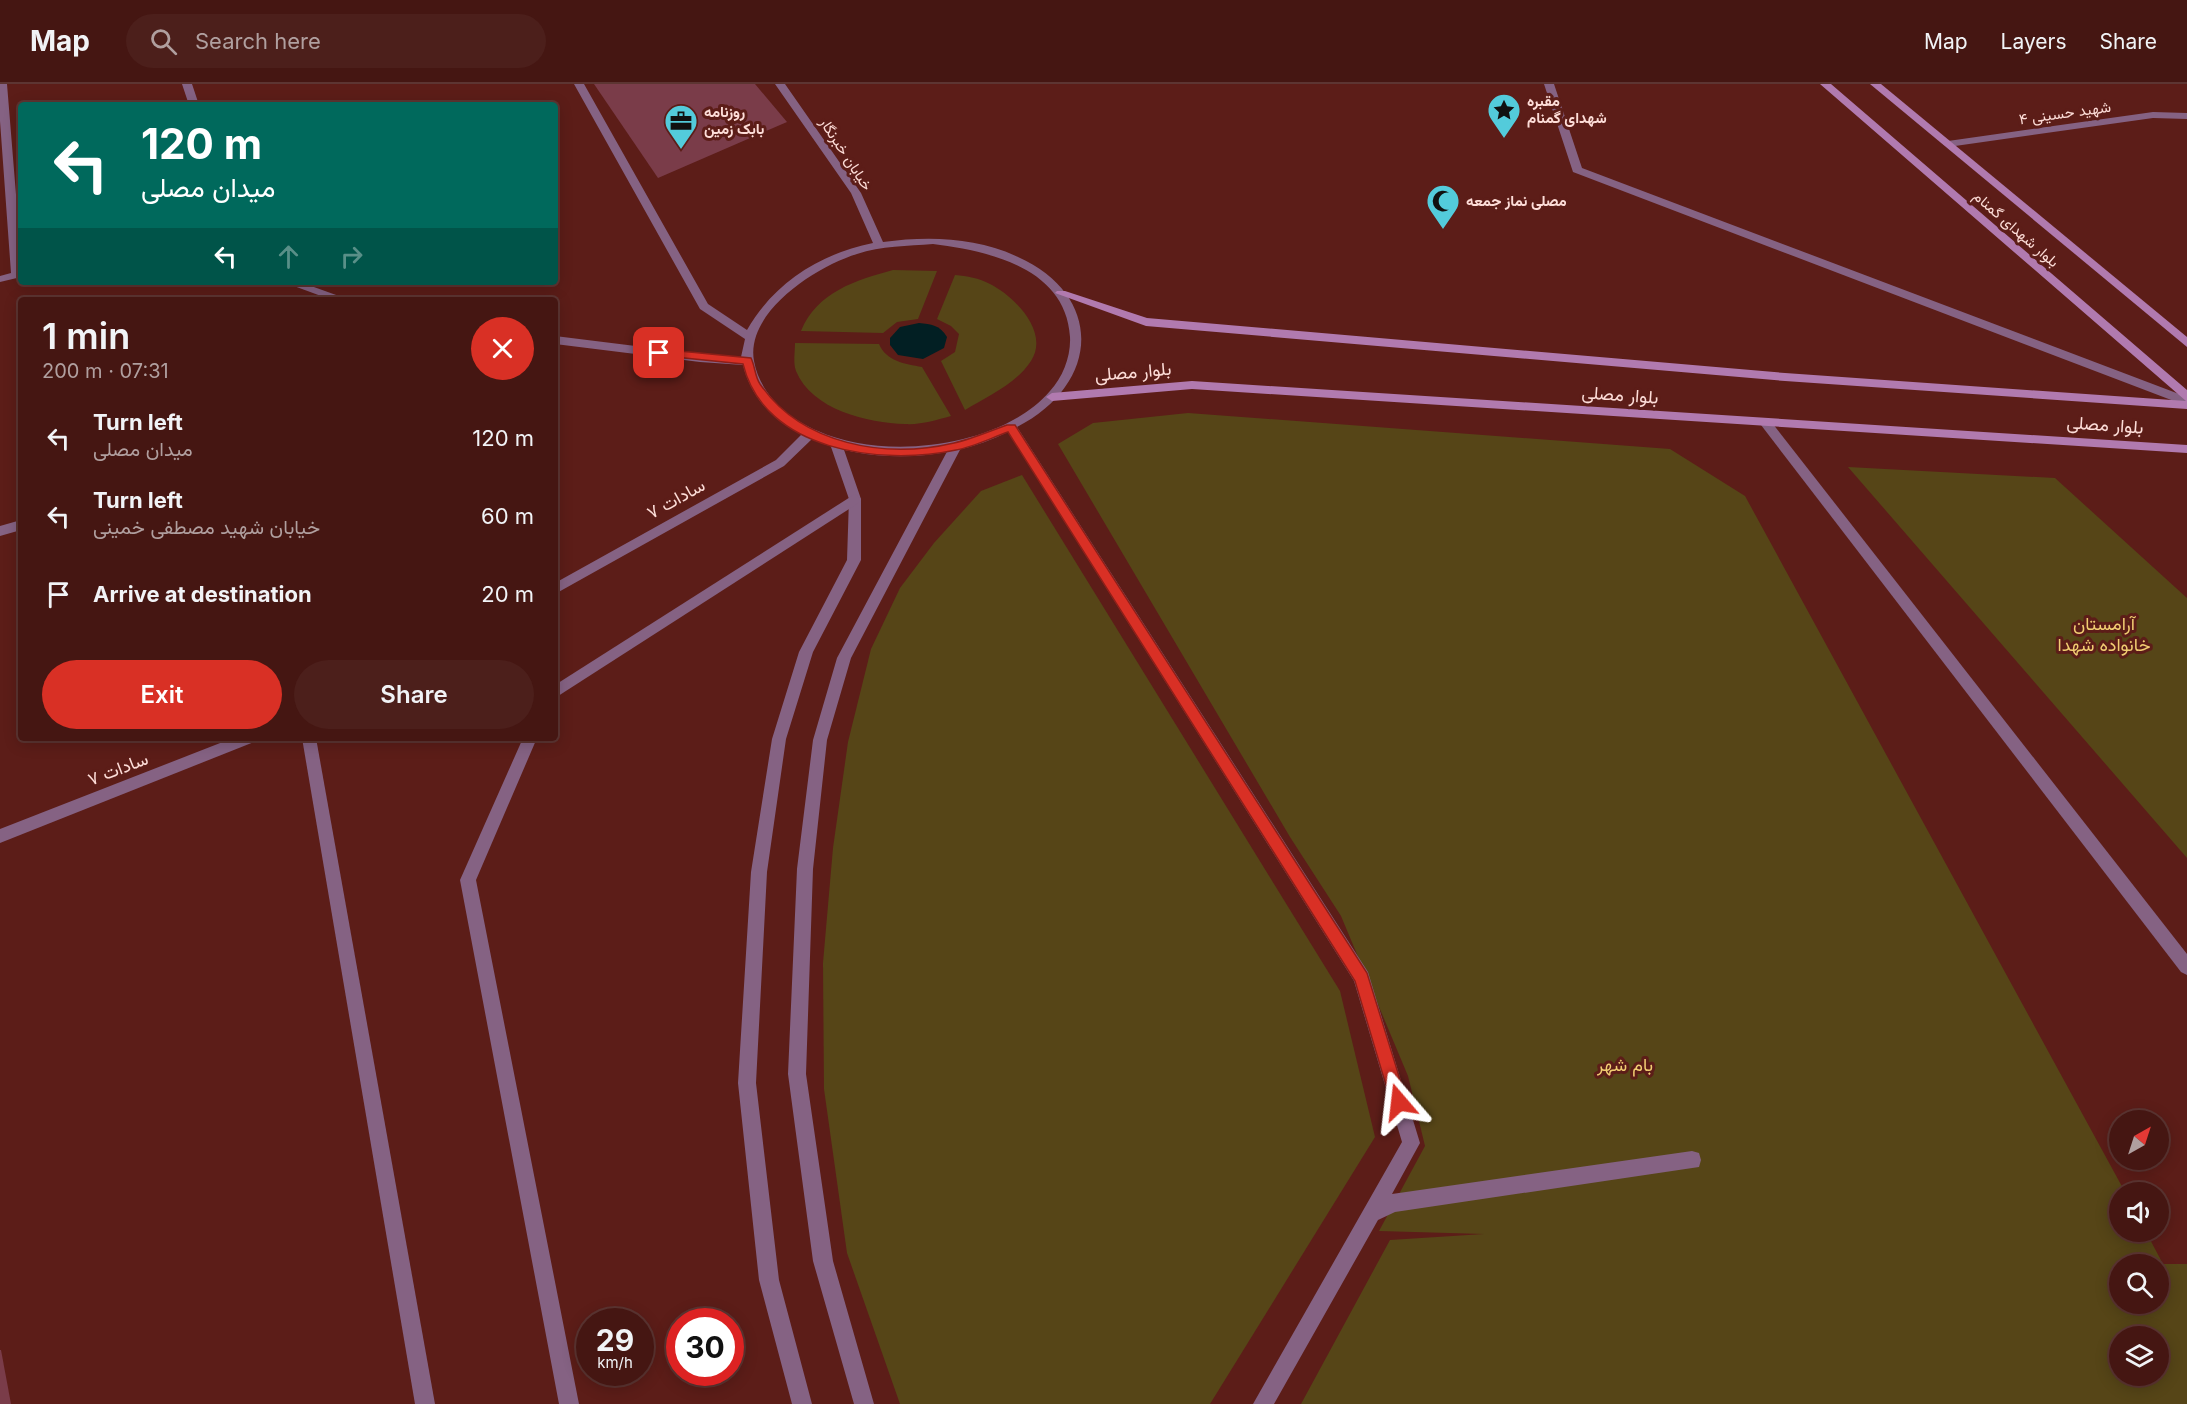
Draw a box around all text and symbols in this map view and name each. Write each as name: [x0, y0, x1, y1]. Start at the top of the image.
search box: [126, 14, 546, 68]
text: Map: [30, 24, 90, 58]
icon: search: [147, 25, 180, 58]
text: Search here: [195, 28, 321, 54]
text: Map: [1924, 29, 1968, 54]
text: Layers: [2001, 29, 2067, 54]
text: Share: [2100, 29, 2157, 54]
place label: مقبره شهدای گمنام: [1527, 91, 1607, 128]
place icon: مقبره شهدای گمنام: [1486, 92, 1522, 139]
street label: شهید حسینی ۴: [2018, 97, 2112, 129]
place label: روزنامه بابک زمین: [704, 102, 764, 138]
office icon: روزنامه بابک زمین: [663, 103, 699, 150]
street label: خیابان خبرنگار: [815, 113, 877, 194]
text: 120 m: [141, 118, 262, 169]
icon: left: [42, 126, 120, 204]
text: میدان مصلی: [141, 171, 275, 204]
mosque icon: مصلی نماز جمعه: [1425, 183, 1461, 230]
street label: بلوار شهدای گمنام: [1969, 186, 2063, 272]
place label: مصلی نماز جمعه: [1466, 191, 1567, 210]
icon: left: [209, 240, 242, 273]
icon: ahead: [272, 240, 305, 273]
icon: right: [335, 240, 368, 273]
text: 1 min: [42, 314, 130, 358]
button: close: [471, 317, 534, 380]
pin: [633, 327, 684, 378]
icon: arrive: [642, 336, 675, 369]
street label: بلوار مصلی: [1094, 358, 1172, 386]
text: 200 m · 07:31: [42, 359, 169, 383]
street label: بلوار مصلی: [1581, 381, 1659, 409]
text: Turn left: [93, 409, 183, 435]
street label: بلوار مصلی: [2066, 411, 2144, 439]
icon: left: [42, 422, 75, 455]
text: 120 m: [472, 425, 534, 451]
text: میدان مصلی: [93, 437, 193, 461]
street label: سادات ۷: [643, 474, 708, 523]
text: Turn left: [93, 487, 183, 513]
icon: left: [42, 500, 75, 533]
text: 60 m: [481, 503, 534, 529]
text: خیابان شهید مصطفی خمینی: [93, 515, 320, 539]
icon: arrive: [42, 578, 75, 611]
text: Arrive at destination: [93, 581, 312, 607]
text: 20 m: [481, 581, 534, 607]
park label: آرامستان خانواده شهدا: [2057, 613, 2151, 656]
button: Exit: [42, 660, 282, 729]
button: Share: [294, 660, 534, 729]
street label: سادات ۷: [85, 747, 151, 790]
park label: بام شهر: [1596, 1054, 1653, 1077]
position arrow: [1367, 1070, 1431, 1134]
north arrow: [2109, 1110, 2169, 1170]
map controls: [2109, 1110, 2169, 1386]
button: sound: [2109, 1182, 2169, 1242]
button: search: [2109, 1254, 2169, 1314]
speed limit sign: 30: [666, 1308, 744, 1386]
text: 29: [596, 1322, 634, 1358]
button: layers: [2109, 1326, 2169, 1386]
text: km/h: [597, 1353, 633, 1372]

